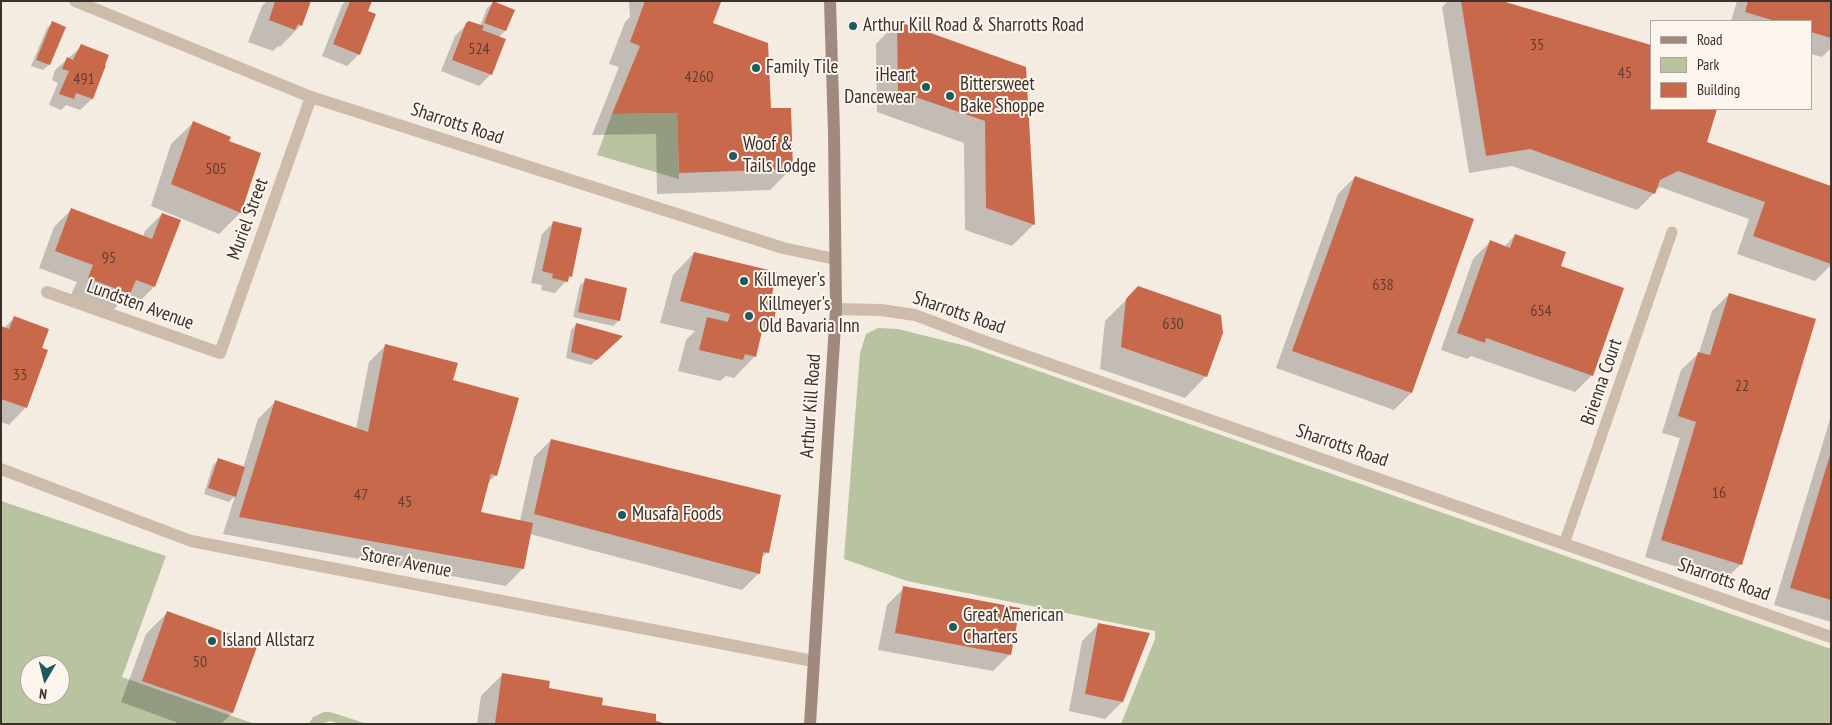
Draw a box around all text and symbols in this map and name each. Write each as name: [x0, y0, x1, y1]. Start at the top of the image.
place label: Arthur Kill Road & Sharrotts Road: [863, 15, 1084, 37]
marker: Arthur Kill Road & Sharrotts Road: [847, 20, 859, 32]
legend: [1650, 20, 1812, 110]
text: Road: [1697, 30, 1723, 49]
house number: 35: [1530, 35, 1544, 55]
house number: 524: [468, 39, 490, 59]
text: Park: [1697, 55, 1719, 74]
place label: Family Tile: [766, 57, 838, 79]
marker: Family Tile: [750, 62, 762, 74]
house number: 45: [1618, 63, 1632, 83]
place label: iHeart Dancewear: [844, 65, 916, 109]
house number: 4260: [685, 67, 713, 87]
house number: 491: [73, 69, 95, 89]
place label: Bittersweet Bake Shoppe: [960, 74, 1045, 118]
text: Building: [1697, 80, 1740, 99]
marker: iHeart Dancewear: [920, 81, 932, 93]
marker: Bittersweet Bake Shoppe: [944, 90, 956, 102]
street label: Sharrotts Road: [408, 98, 506, 150]
place label: Woof & Tails Lodge: [743, 134, 816, 178]
marker: Woof & Tails Lodge: [727, 150, 739, 162]
house number: 505: [205, 159, 227, 179]
street label: Muriel Street: [223, 175, 273, 263]
house number: 95: [102, 248, 116, 268]
place label: Killmeyer's: [754, 270, 825, 292]
street label: Lundsten Avenue: [83, 275, 197, 335]
marker: Killmeyer's: [738, 275, 750, 287]
house number: 638: [1372, 275, 1394, 295]
street label: Sharrotts Road: [910, 287, 1008, 339]
place label: Killmeyer's Old Bavaria Inn: [759, 294, 860, 338]
house number: 654: [1530, 301, 1552, 321]
marker: Killmeyer's Old Bavaria Inn: [743, 310, 755, 322]
house number: 630: [1162, 314, 1184, 334]
street label: Brienna Court: [1577, 336, 1627, 428]
street label: Arthur Kill Road: [796, 353, 826, 459]
house number: 33: [13, 365, 27, 385]
house number: 22: [1735, 376, 1749, 396]
street label: Sharrotts Road: [1293, 420, 1391, 472]
house number: 16: [1712, 483, 1726, 503]
house number: 47: [354, 485, 368, 505]
house number: 45: [398, 492, 412, 512]
place label: Musafa Foods: [632, 504, 722, 526]
marker: Musafa Foods: [616, 509, 628, 521]
street label: Storer Avenue: [359, 543, 453, 583]
street label: Sharrotts Road: [1675, 554, 1773, 606]
place label: Great American Charters: [963, 605, 1063, 649]
marker: Great American Charters: [947, 621, 959, 633]
place label: Island Allstarz: [222, 630, 315, 652]
marker: Island Allstarz: [206, 635, 218, 647]
house number: 50: [193, 652, 207, 672]
north arrow: [20, 655, 70, 705]
text: N: [38, 684, 48, 703]

